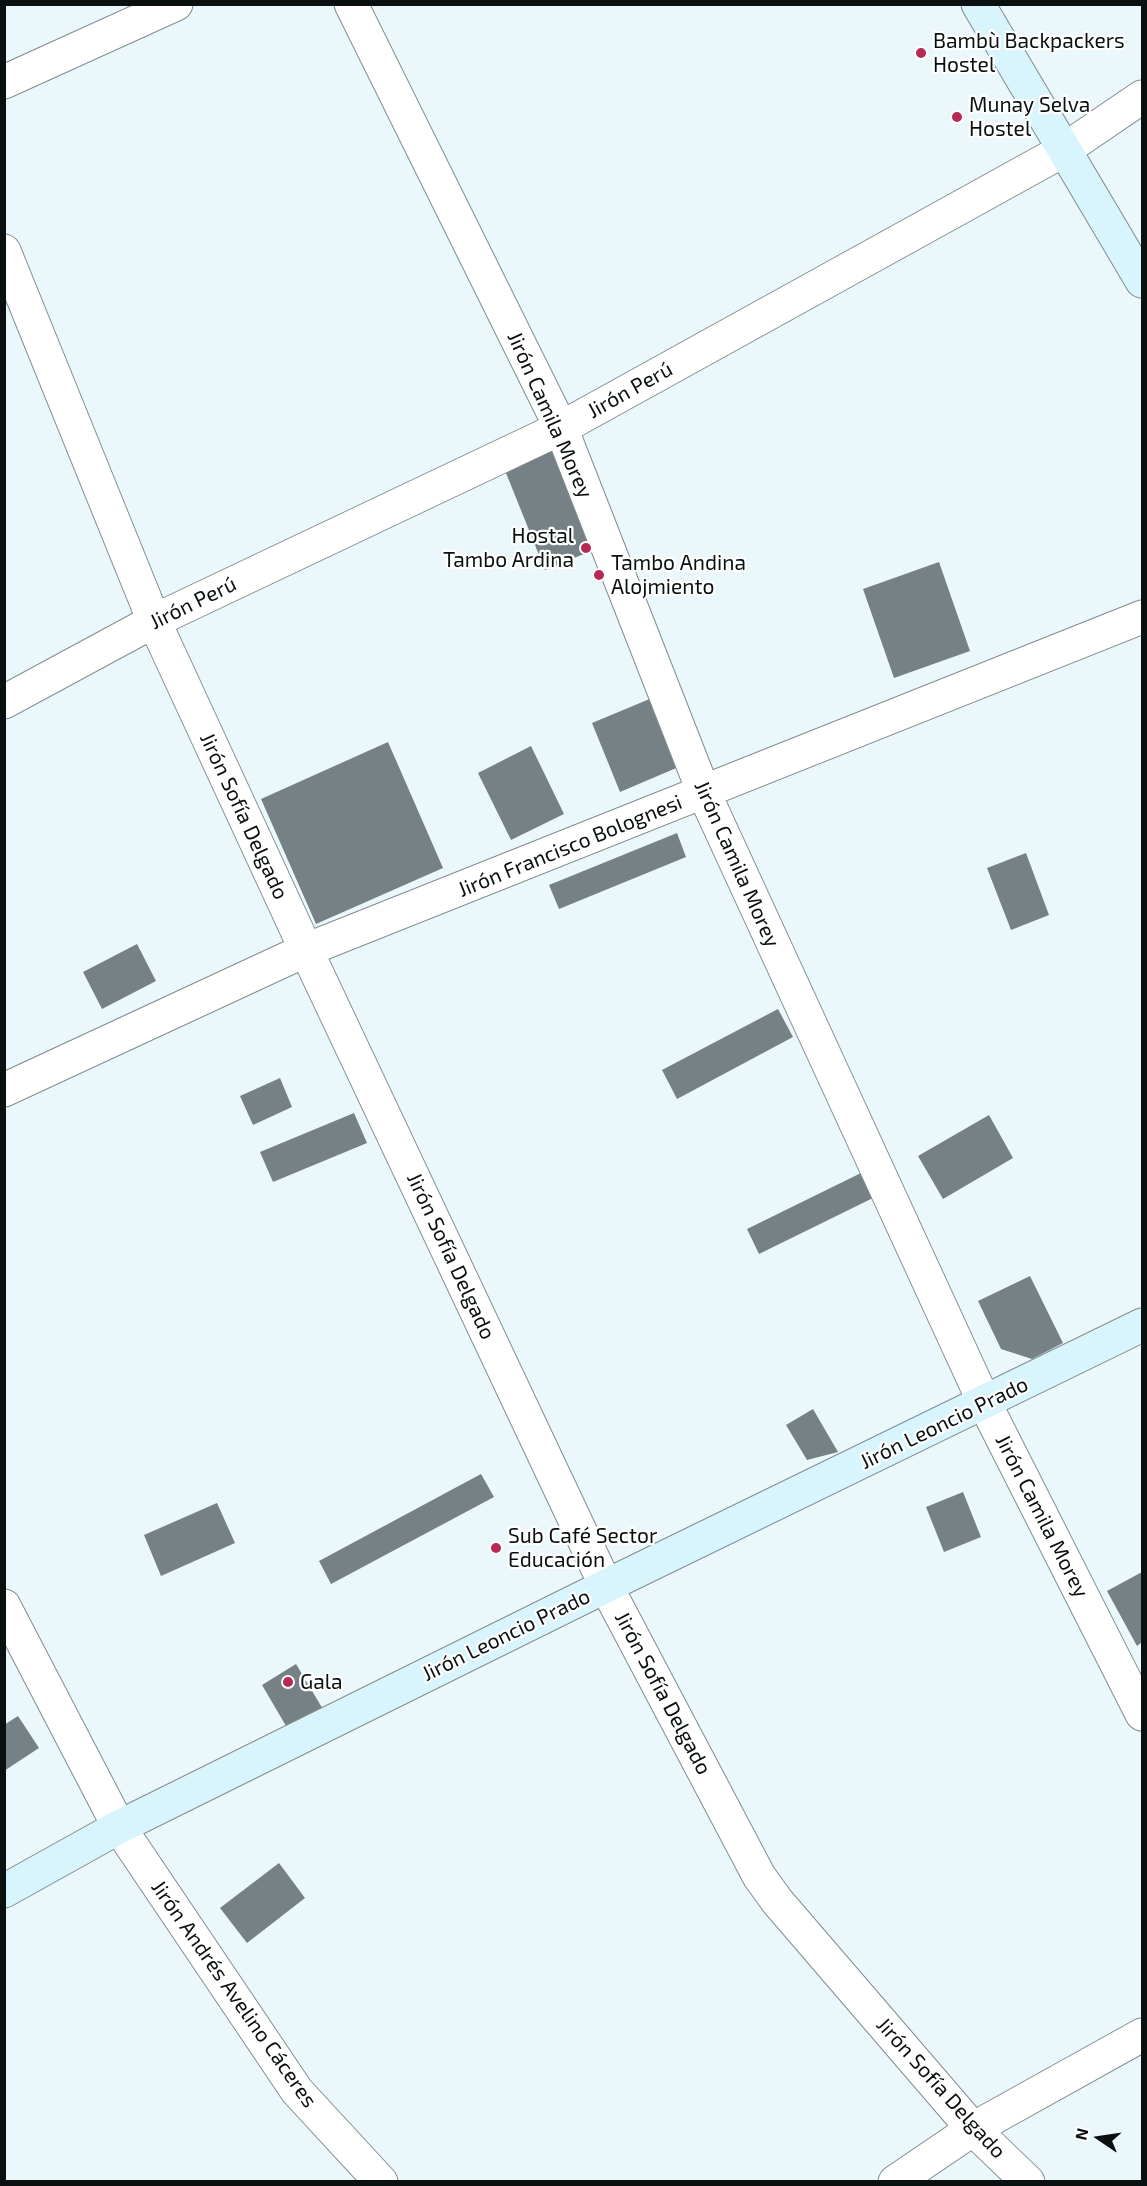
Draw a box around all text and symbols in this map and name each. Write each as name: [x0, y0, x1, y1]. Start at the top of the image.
place label: Bambù Backpackers Hostel: [933, 28, 1125, 78]
marker: Bambù Backpackers Hostel: [914, 46, 928, 60]
place label: Munay Selva Hostel: [969, 92, 1090, 142]
marker: Munay Selva Hostel: [950, 110, 964, 124]
street label: Jirón Camila Morey: [502, 328, 598, 502]
street label: Jirón Perú: [583, 356, 677, 424]
place label: Hostal Tambo Ardina: [443, 523, 574, 573]
marker: Hostal Tambo Ardina: [579, 541, 593, 555]
place label: Tambo Andina Alojmiento: [611, 550, 746, 600]
marker: Tambo Andina Alojmiento: [592, 568, 606, 582]
street label: Jirón Perú: [146, 571, 240, 635]
street label: Jirón Sofía Delgado: [194, 729, 294, 903]
street label: Jirón Camila Morey: [689, 777, 785, 951]
street label: Jirón Francisco Bolognesi: [454, 789, 686, 903]
street label: Jirón Sofía Delgado: [401, 1169, 501, 1343]
street label: Jirón Leoncio Prado: [856, 1371, 1032, 1475]
street label: Jirón Camila Morey: [990, 1430, 1094, 1602]
place label: Sub Café Sector Educación: [508, 1523, 657, 1573]
marker: Sub Café Sector Educación: [489, 1541, 503, 1555]
street label: Jirón Leoncio Prado: [418, 1583, 594, 1687]
street label: Jirón Sofía Delgado: [609, 1607, 717, 1779]
place label: Gala: [300, 1669, 342, 1695]
marker: Gala: [281, 1675, 295, 1689]
street label: Jirón Andrés Avelino Cáceres: [146, 1876, 322, 2112]
street label: Jirón Sofía Delgado: [871, 2012, 1011, 2164]
north arrow: [1069, 2108, 1129, 2168]
text: N: [1070, 2126, 1092, 2142]

